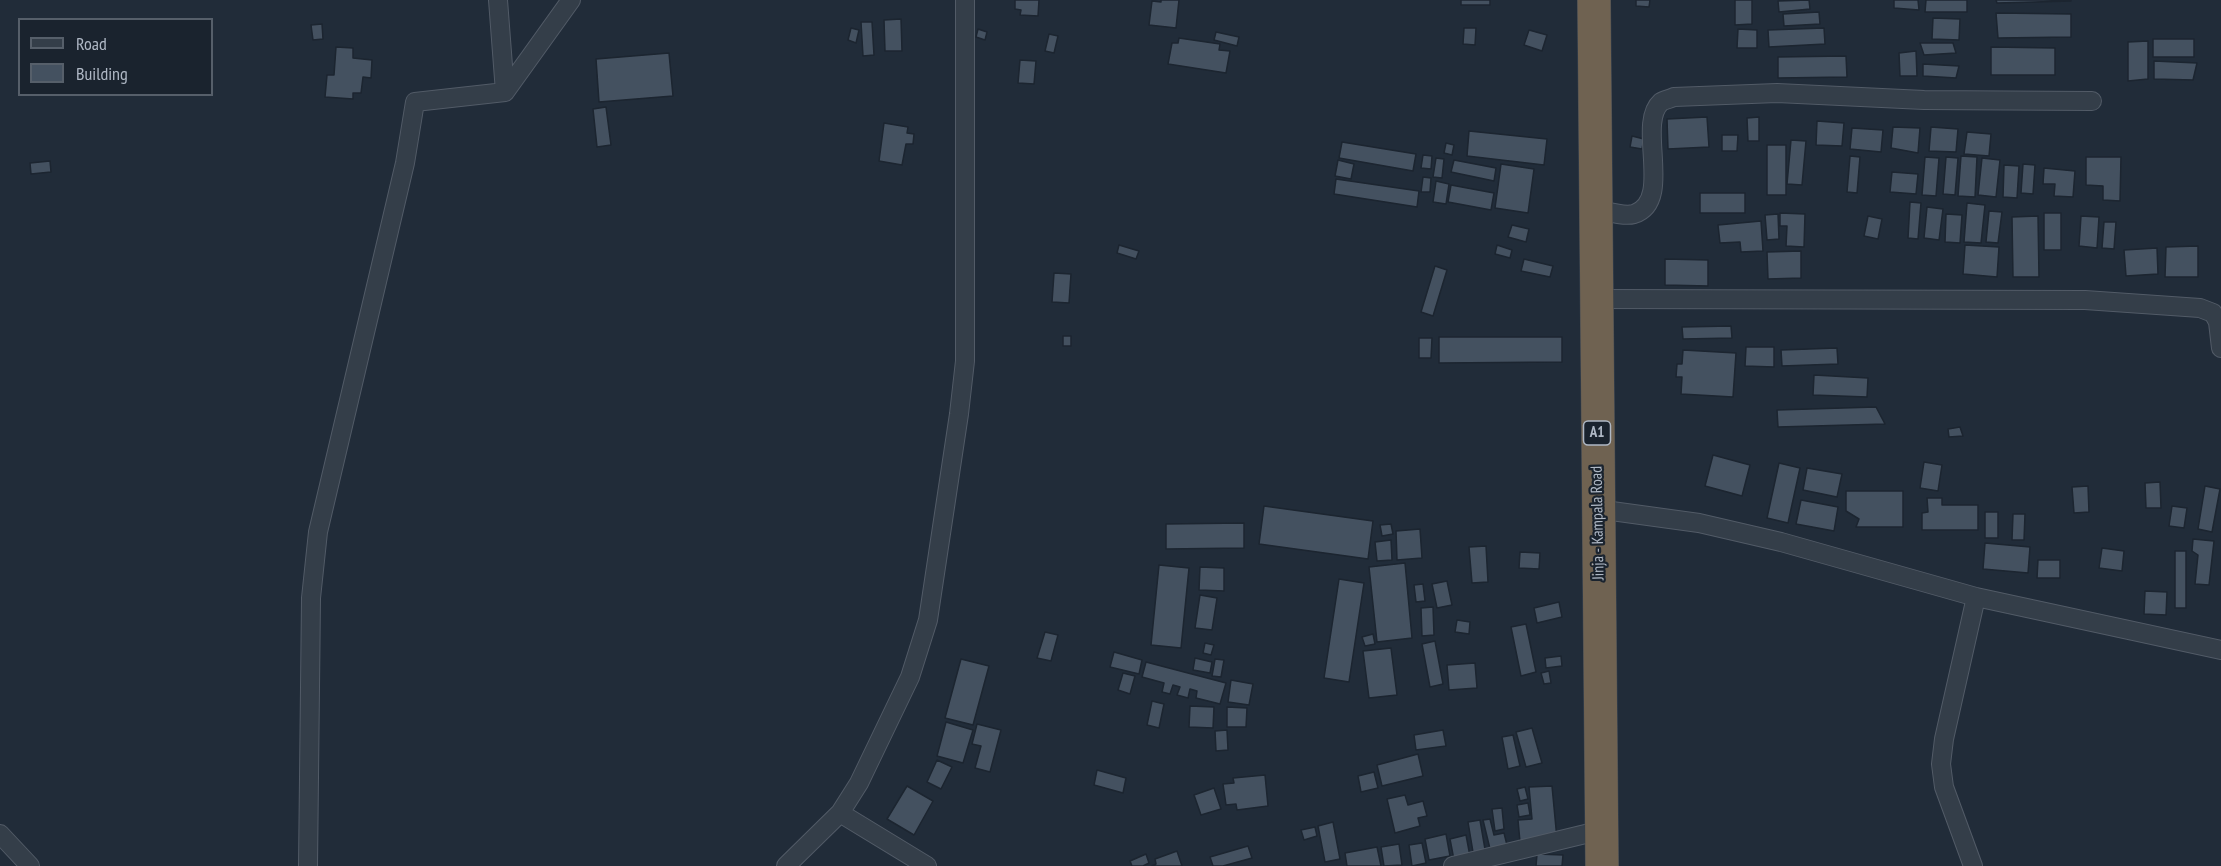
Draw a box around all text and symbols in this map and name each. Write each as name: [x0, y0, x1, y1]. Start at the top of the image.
legend: [18, 18, 213, 96]
text: Road: [76, 32, 107, 55]
text: Building: [76, 62, 128, 85]
road number: A1: [1584, 421, 1610, 445]
street label: Jinja - Kampala Road: [1587, 466, 1609, 580]

